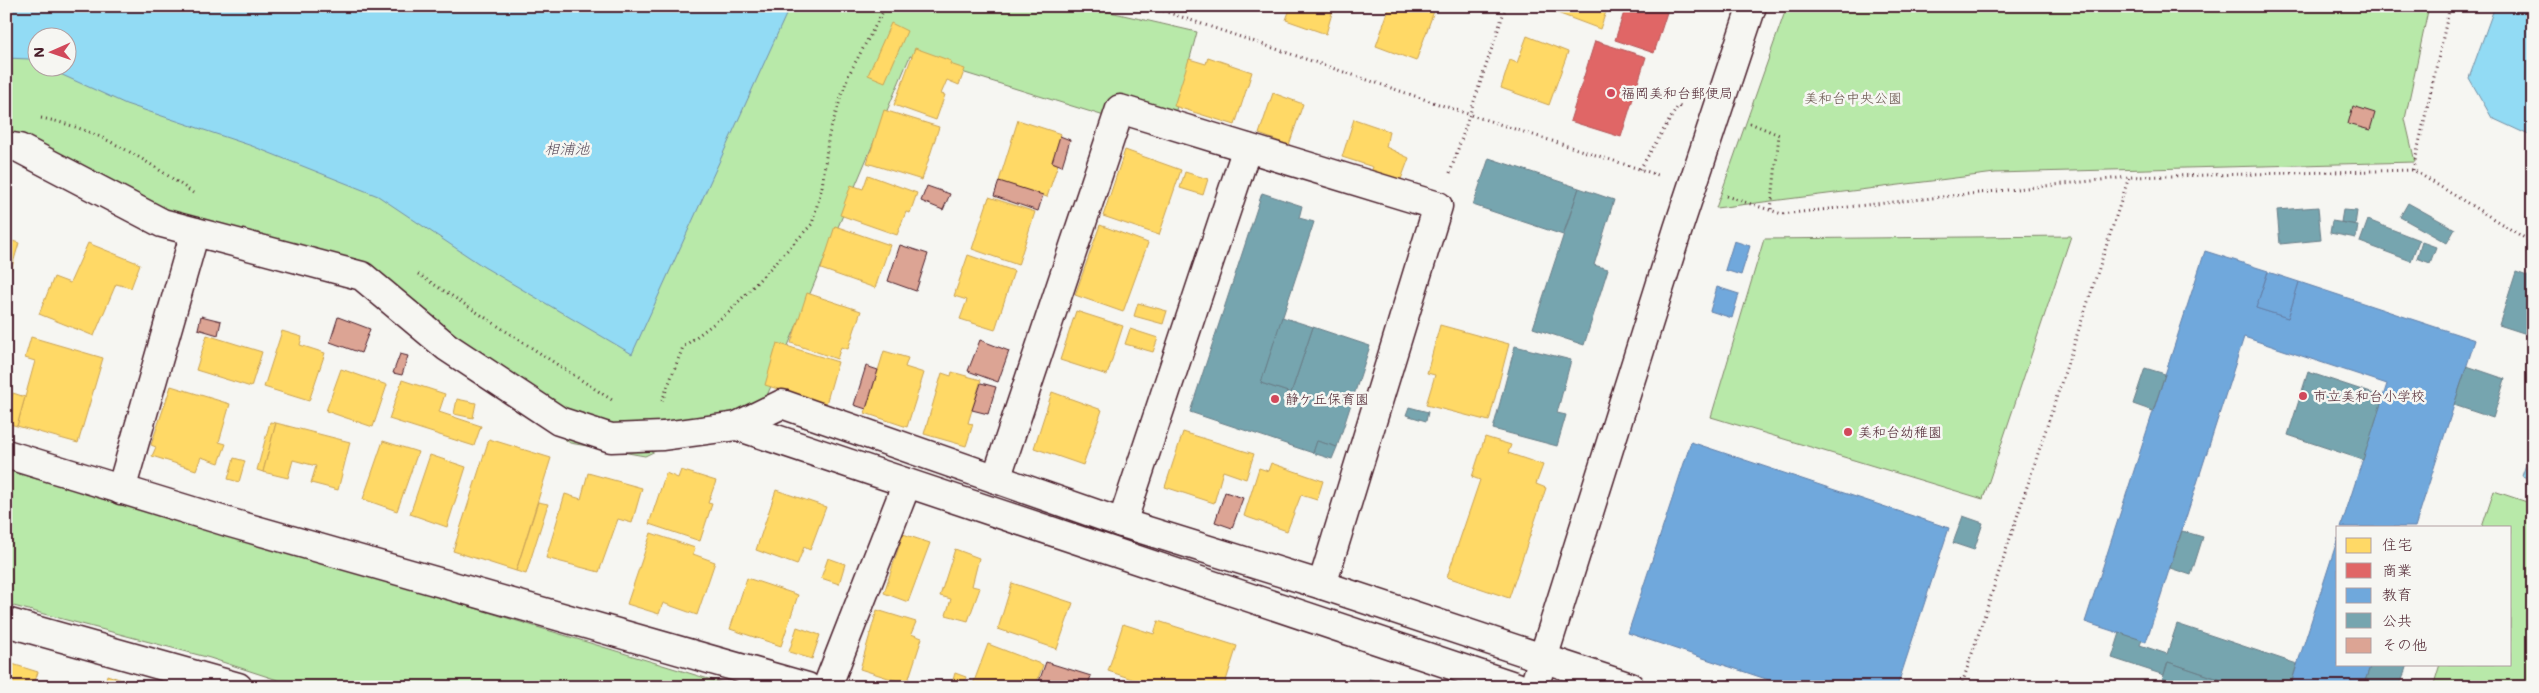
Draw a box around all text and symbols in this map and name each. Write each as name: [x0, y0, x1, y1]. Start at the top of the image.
north arrow: [28, 28, 78, 78]
text: N: [29, 47, 48, 58]
place label: 福岡美和台郵便局: [1621, 83, 1733, 102]
marker: 福岡美和台郵便局: [1605, 87, 1617, 99]
park label: 美和台中央公園: [1804, 88, 1902, 107]
water label: 相浦池: [544, 138, 590, 158]
place label: 市立美和台小学校: [2313, 386, 2425, 405]
place label: 静ケ丘保育園: [1285, 389, 1369, 408]
marker: 市立美和台小学校: [2297, 390, 2309, 402]
marker: 静ケ丘保育園: [1269, 393, 1281, 405]
place label: 美和台幼稚園: [1858, 422, 1942, 441]
marker: 美和台幼稚園: [1842, 426, 1854, 438]
legend: [2336, 526, 2512, 666]
text: 住宅: [2382, 534, 2412, 554]
text: 商業: [2382, 560, 2412, 580]
text: 教育: [2382, 584, 2412, 604]
text: 公共: [2382, 610, 2412, 630]
text: その他: [2382, 634, 2427, 654]

